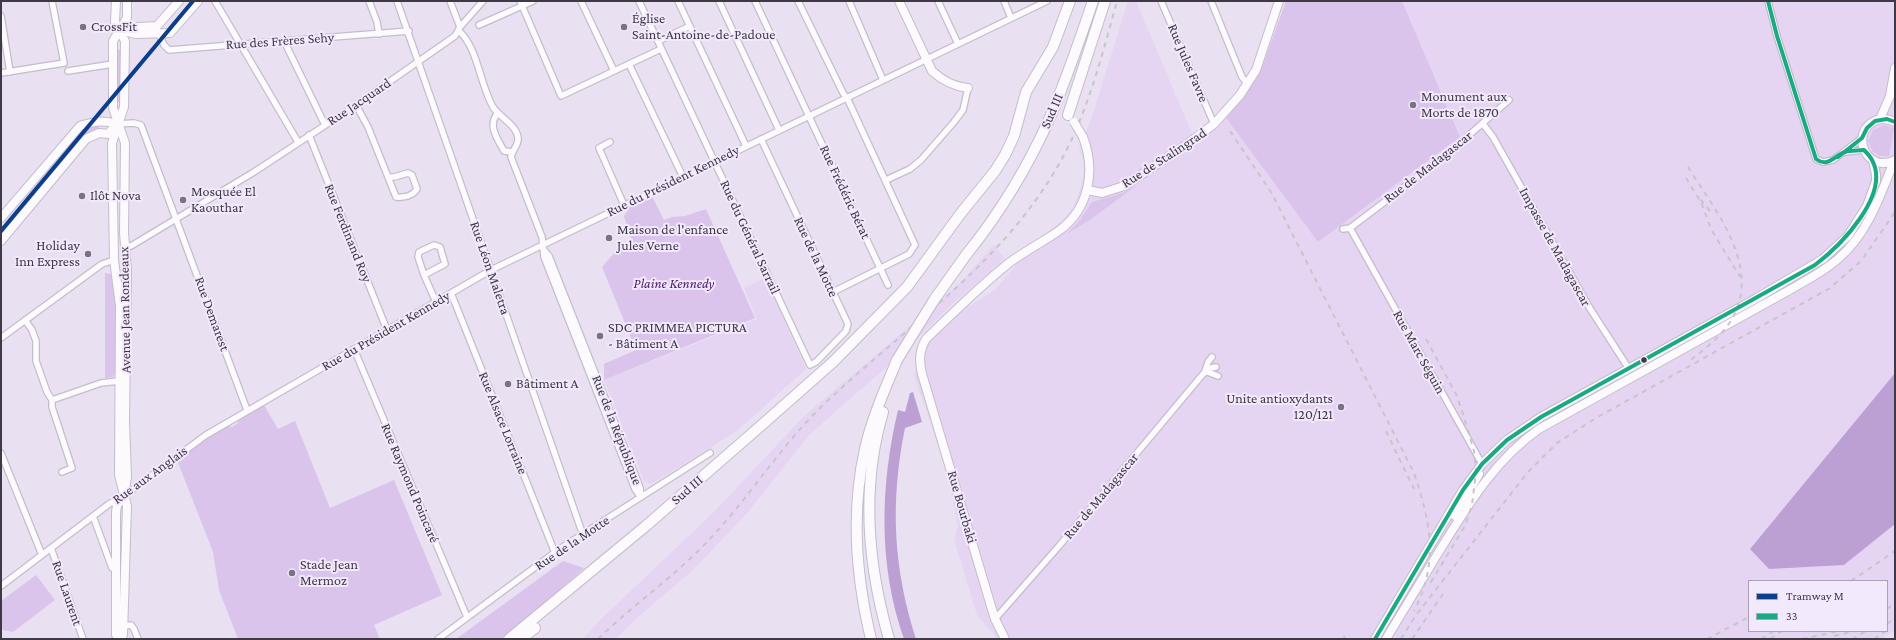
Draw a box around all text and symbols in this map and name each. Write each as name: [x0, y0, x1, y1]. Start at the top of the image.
place label: Église Saint-Antoine-de-Padoue: [632, 11, 776, 44]
place label: CrossFit: [91, 19, 137, 35]
street label: Rue Jules Favre: [1164, 21, 1212, 105]
marker: CrossFit: [78, 22, 88, 32]
marker: Église Saint-Antoine-de-Padoue: [619, 22, 629, 32]
street label: Rue des Frères Sehy: [225, 29, 335, 53]
street label: Rue Jacquard: [324, 75, 394, 129]
place label: Monument aux Morts de 1870: [1421, 89, 1507, 122]
street label: Sud III: [1037, 91, 1067, 131]
marker: Monument aux Morts de 1870: [1408, 100, 1418, 110]
street label: Rue de Stalingrad: [1118, 124, 1210, 192]
street label: Rue de Madagascar: [1380, 127, 1476, 207]
street label: Rue du Président Kennedy: [604, 142, 742, 220]
street label: Rue Frédéric Bérat: [816, 142, 874, 242]
street label: Rue du Général Sarrail: [716, 177, 784, 297]
street label: Rue Ferdinand Roy: [321, 181, 375, 285]
place label: Mosquée El Kaouthar: [191, 184, 256, 216]
street label: Impasse de Madagascar: [1515, 185, 1595, 309]
place label: Ilôt Nova: [90, 188, 141, 204]
marker: Ilôt Nova: [77, 191, 87, 201]
marker: Mosquée El Kaouthar: [178, 195, 188, 205]
street label: Rue de la Motte: [790, 214, 842, 300]
street label: Rue Léon Maletra: [466, 219, 514, 317]
place label: Maison de l'enfance Jules Verne: [617, 222, 728, 254]
marker: Maison de l'enfance Jules Verne: [604, 233, 614, 243]
place label: Holiday Inn Express: [15, 238, 80, 270]
street label: Avenue Jean Rondeaux: [115, 246, 135, 374]
marker: Holiday Inn Express: [83, 249, 93, 259]
street label: Rue Demarest: [191, 274, 233, 354]
park label: Plaine Kennedy: [634, 276, 714, 292]
street label: Rue du Président Kennedy: [319, 287, 453, 375]
street label: Rue Marc Séguin: [1389, 307, 1449, 397]
place label: SDC PRIMMEA PICTURA - Bâtiment A: [608, 320, 747, 352]
marker: SDC PRIMMEA PICTURA - Bâtiment A: [595, 331, 605, 341]
unlabelled marker: [1639, 355, 1649, 365]
street label: Rue Alsace Lorraine: [475, 369, 531, 477]
street label: Rue de la République: [588, 373, 646, 487]
place label: Bâtiment A: [516, 376, 579, 392]
marker: Bâtiment A: [503, 379, 513, 389]
place label: Unite antioxydants 120/121: [1226, 391, 1333, 424]
marker: Unite antioxydants 120/121: [1336, 402, 1346, 412]
street label: Rue Raymond Poincaré: [377, 421, 443, 545]
street label: Rue aux Anglais: [109, 442, 191, 508]
street label: Rue de Madagascar: [1060, 449, 1142, 543]
street label: Rue Bourbaki: [944, 469, 980, 545]
street label: Sud III: [668, 472, 706, 508]
street label: Rue de la Motte: [531, 512, 613, 574]
place label: Stade Jean Mermoz: [300, 557, 358, 590]
street label: Rue Laurent: [48, 558, 86, 628]
marker: Stade Jean Mermoz: [287, 568, 297, 578]
legend: [1748, 580, 1888, 632]
text: Tramway M: [1786, 589, 1844, 603]
text: 33: [1786, 609, 1797, 623]

